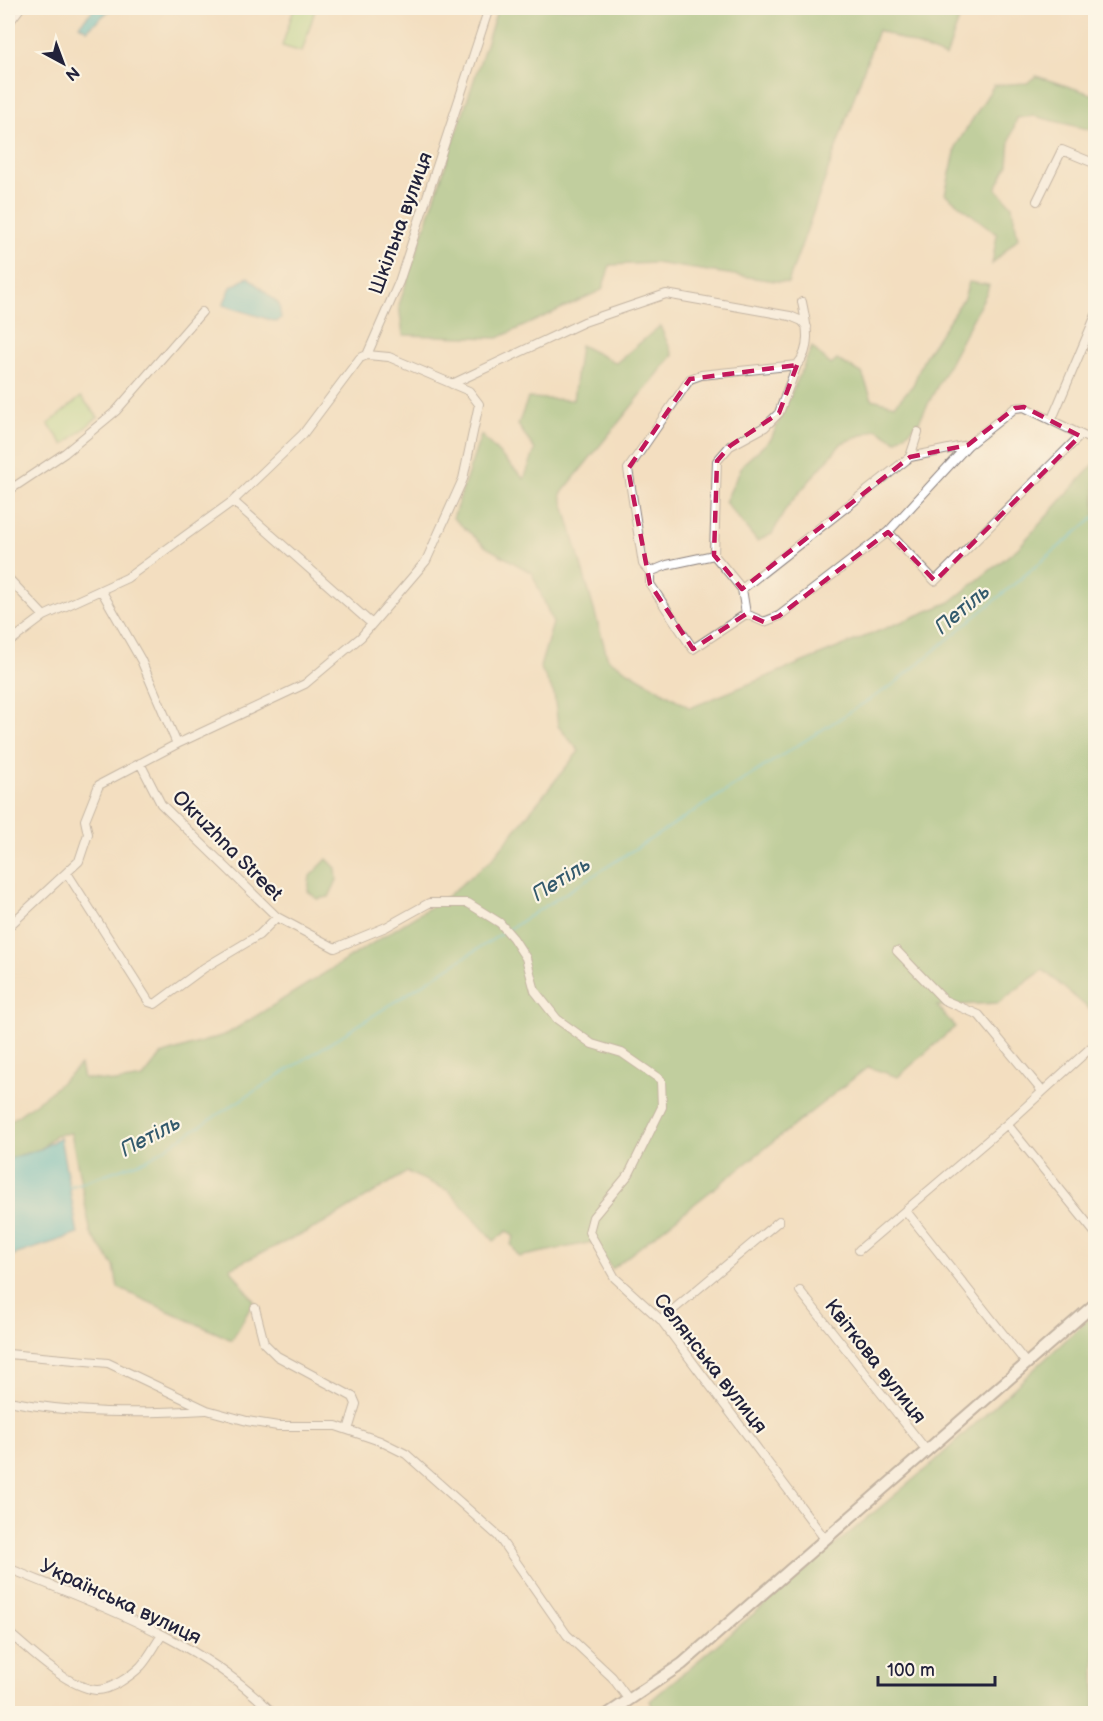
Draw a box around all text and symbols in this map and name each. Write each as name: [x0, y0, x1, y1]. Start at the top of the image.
north arrow: [33, 33, 93, 93]
text: N: [61, 62, 83, 84]
street label: Шкільна вулиця: [364, 149, 438, 298]
water label: Петіль: [930, 579, 995, 640]
street label: Okruzhna Street: [167, 785, 288, 906]
water label: Петіль: [527, 852, 595, 907]
water label: Петіль: [116, 1110, 185, 1163]
street label: Селянська вулиця: [648, 1289, 772, 1438]
street label: Квіткова вулиця: [819, 1295, 931, 1429]
street label: Українська вулиця: [36, 1554, 205, 1650]
scale bar: [878, 1649, 995, 1687]
text: 100 m: [887, 1660, 935, 1681]

